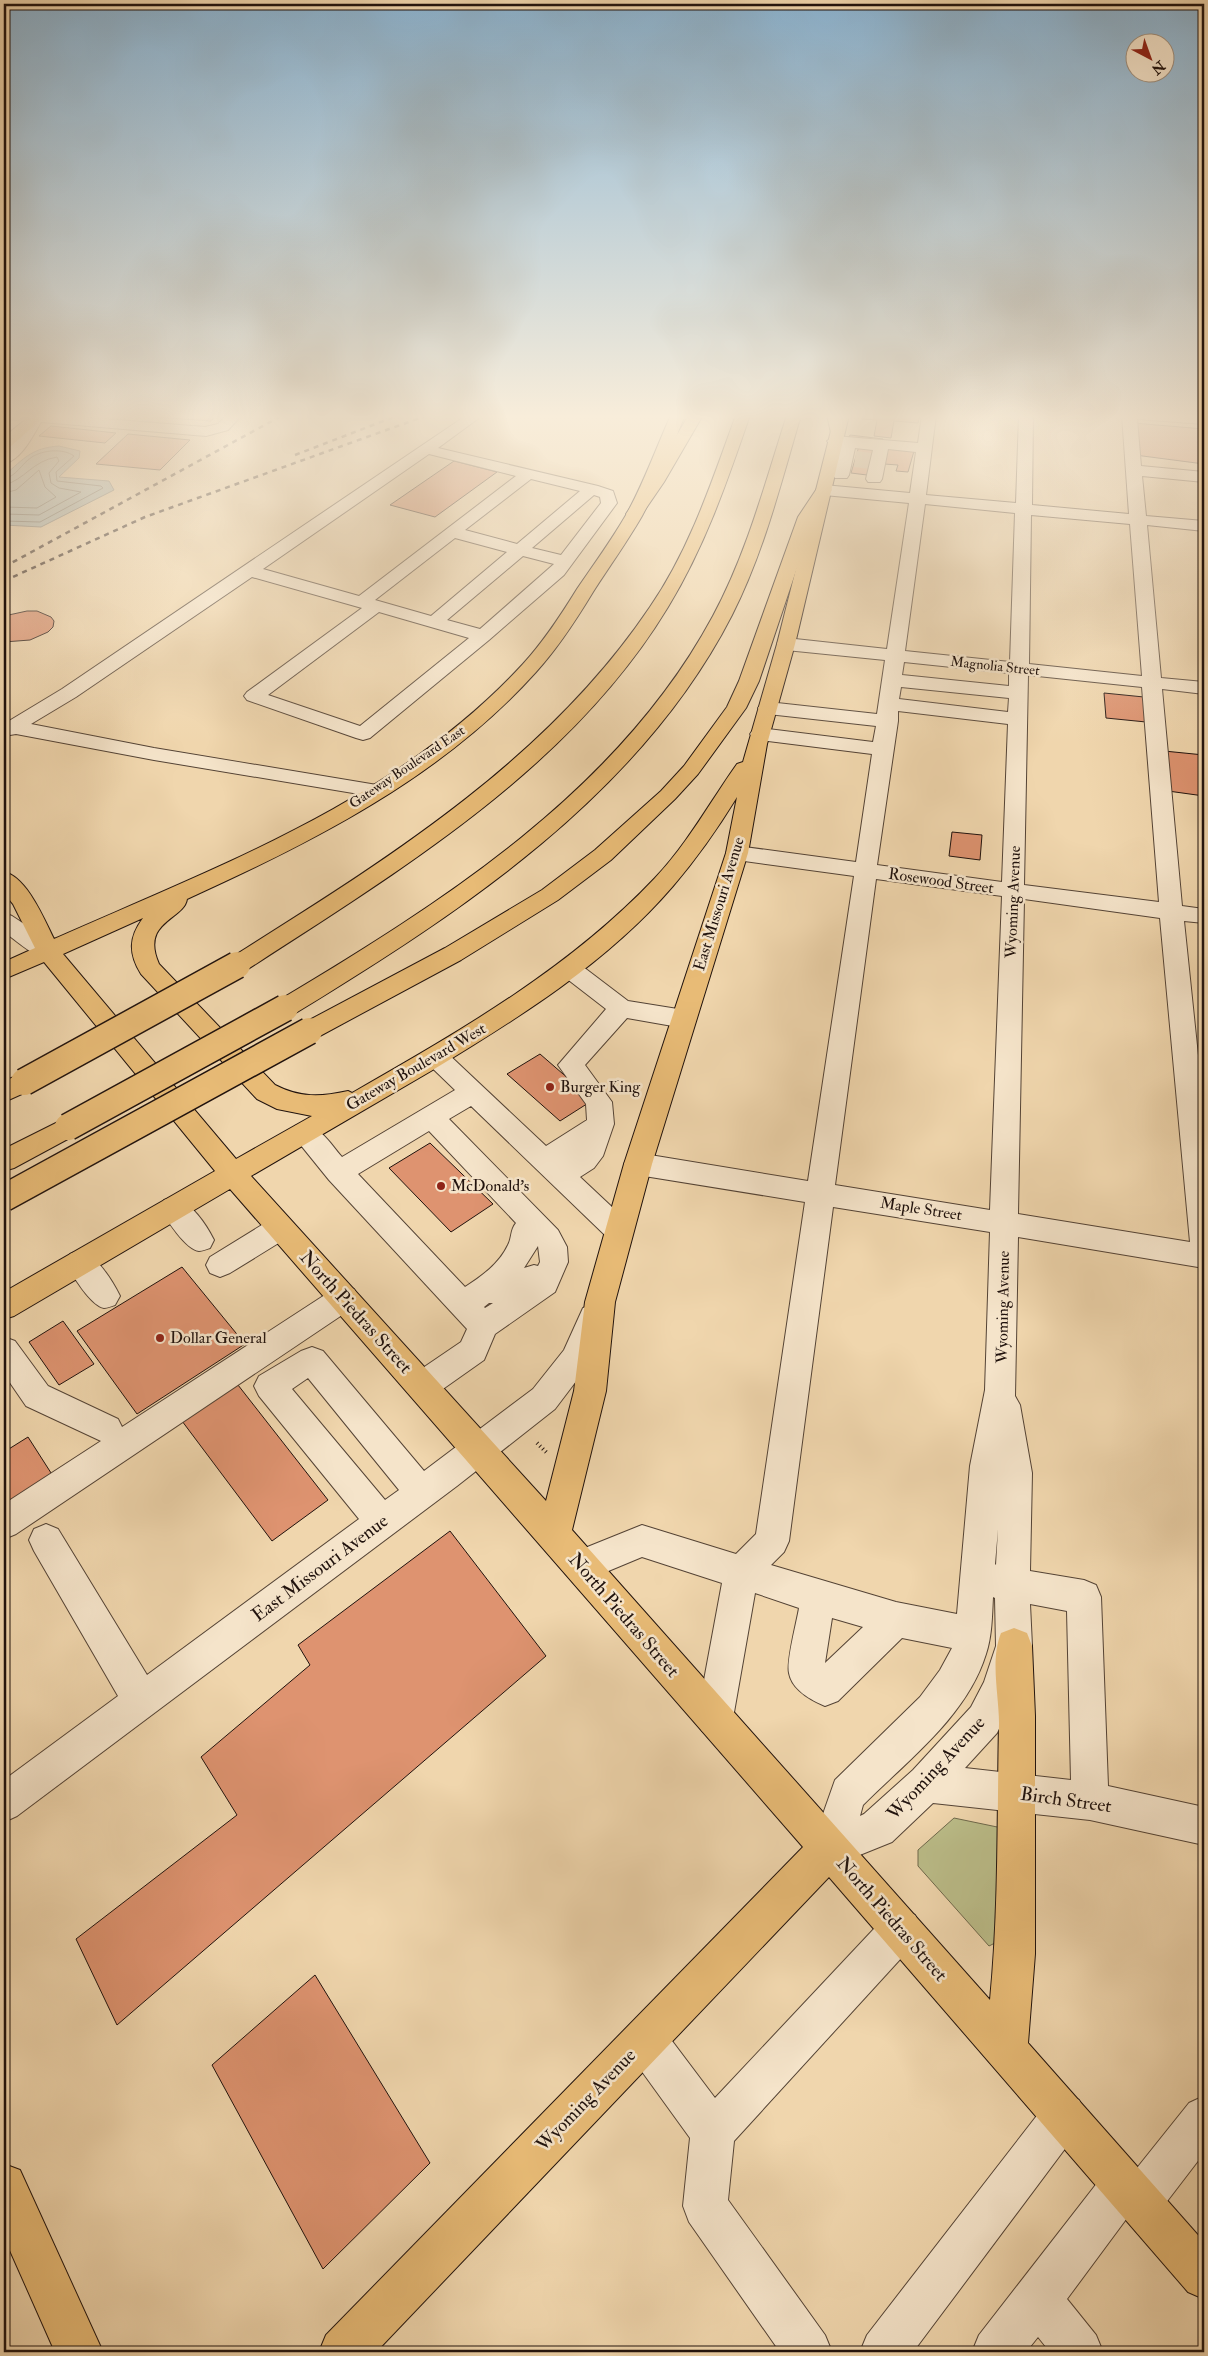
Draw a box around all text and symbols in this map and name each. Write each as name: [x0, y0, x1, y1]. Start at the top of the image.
north arrow: [1126, 32, 1176, 82]
text: N: [1148, 56, 1169, 78]
street label: Magnolia Street: [949, 653, 1041, 679]
street label: Gateway Boulevard East: [346, 722, 469, 813]
street label: East Missouri Avenue: [689, 834, 749, 973]
street label: Wyoming Avenue: [1001, 845, 1025, 960]
street label: Rosewood Street: [887, 864, 995, 898]
street label: Gateway Boulevard West: [342, 1019, 490, 1115]
place label: Burger King: [560, 1077, 641, 1097]
marker: Burger King: [544, 1081, 556, 1093]
place label: McDonald's: [451, 1176, 529, 1196]
marker: McDonald's: [435, 1180, 447, 1192]
street label: Maple Street: [878, 1193, 963, 1226]
street label: North Piedras Street: [294, 1245, 418, 1379]
street label: Wyoming Avenue: [992, 1250, 1014, 1365]
place label: Dollar General: [170, 1328, 266, 1348]
marker: Dollar General: [154, 1332, 166, 1344]
street label: East Missouri Avenue: [247, 1509, 393, 1627]
street label: North Piedras Street: [563, 1548, 685, 1682]
street label: Wyoming Avenue: [881, 1711, 990, 1826]
street label: Birch Street: [1019, 1782, 1113, 1818]
street label: North Piedras Street: [831, 1852, 953, 1986]
street label: Wyoming Avenue: [530, 2043, 641, 2157]

